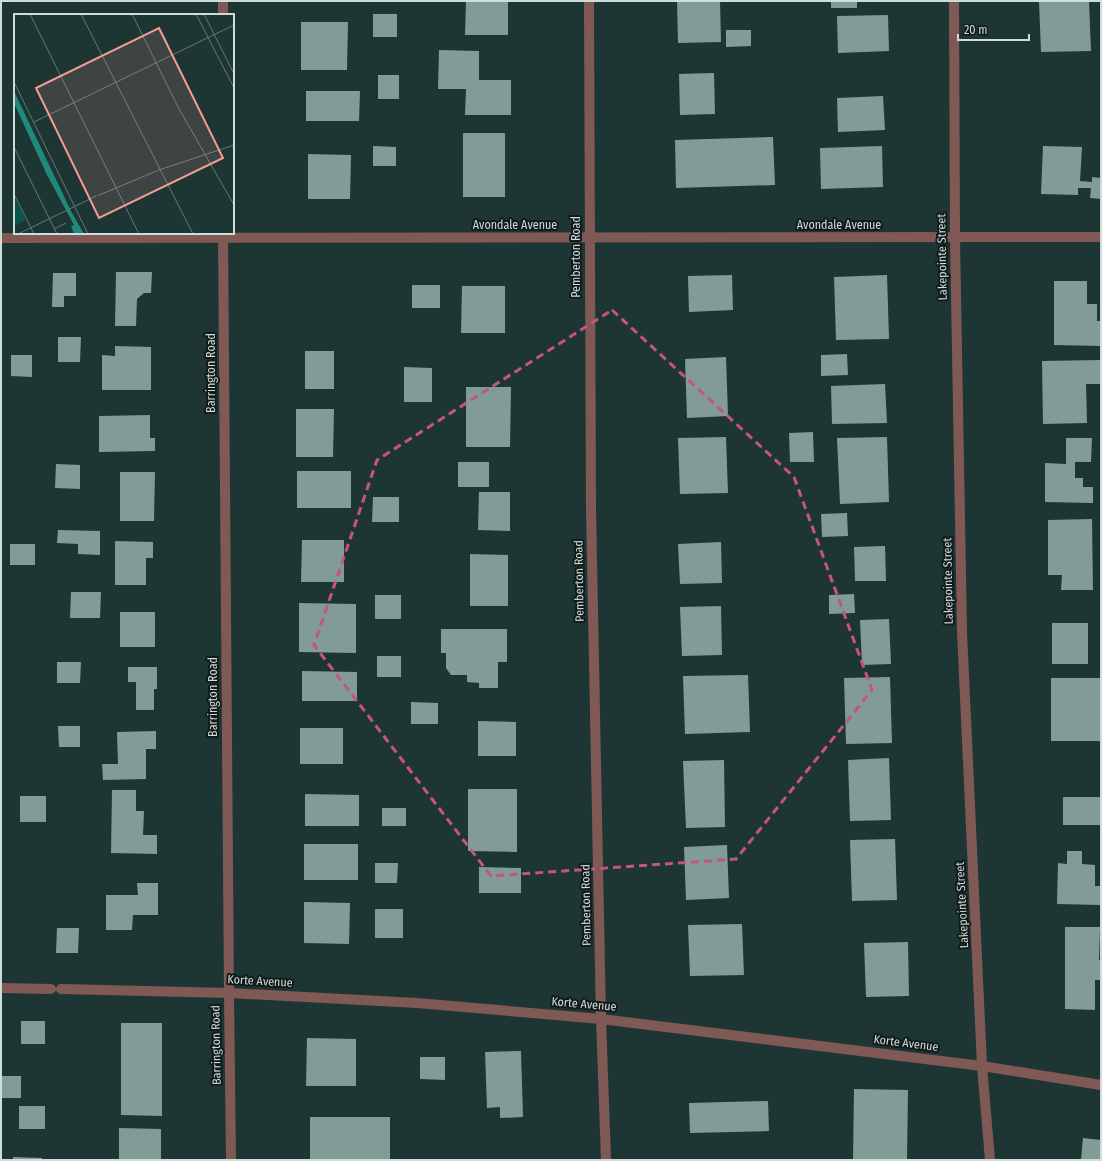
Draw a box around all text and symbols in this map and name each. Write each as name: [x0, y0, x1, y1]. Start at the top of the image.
inset map: [14, 14, 234, 234]
scale bar: [958, 16, 1029, 42]
text: 20 m: [964, 23, 988, 37]
street label: Lakepointe Street: [934, 214, 950, 300]
street label: Pemberton Road: [569, 216, 583, 298]
street label: Avondale Avenue: [473, 218, 557, 232]
street label: Avondale Avenue: [797, 218, 881, 232]
street label: Barrington Road: [204, 333, 218, 413]
street label: Lakepointe Street: [940, 538, 956, 624]
street label: Pemberton Road: [571, 540, 587, 622]
street label: Barrington Road: [206, 657, 220, 737]
street label: Lakepointe Street: [953, 861, 971, 949]
street label: Pemberton Road: [578, 864, 594, 946]
street label: Korte Avenue: [227, 972, 293, 990]
street label: Korte Avenue: [551, 994, 617, 1014]
street label: Barrington Road: [208, 1005, 224, 1085]
street label: Korte Avenue: [873, 1032, 939, 1054]

